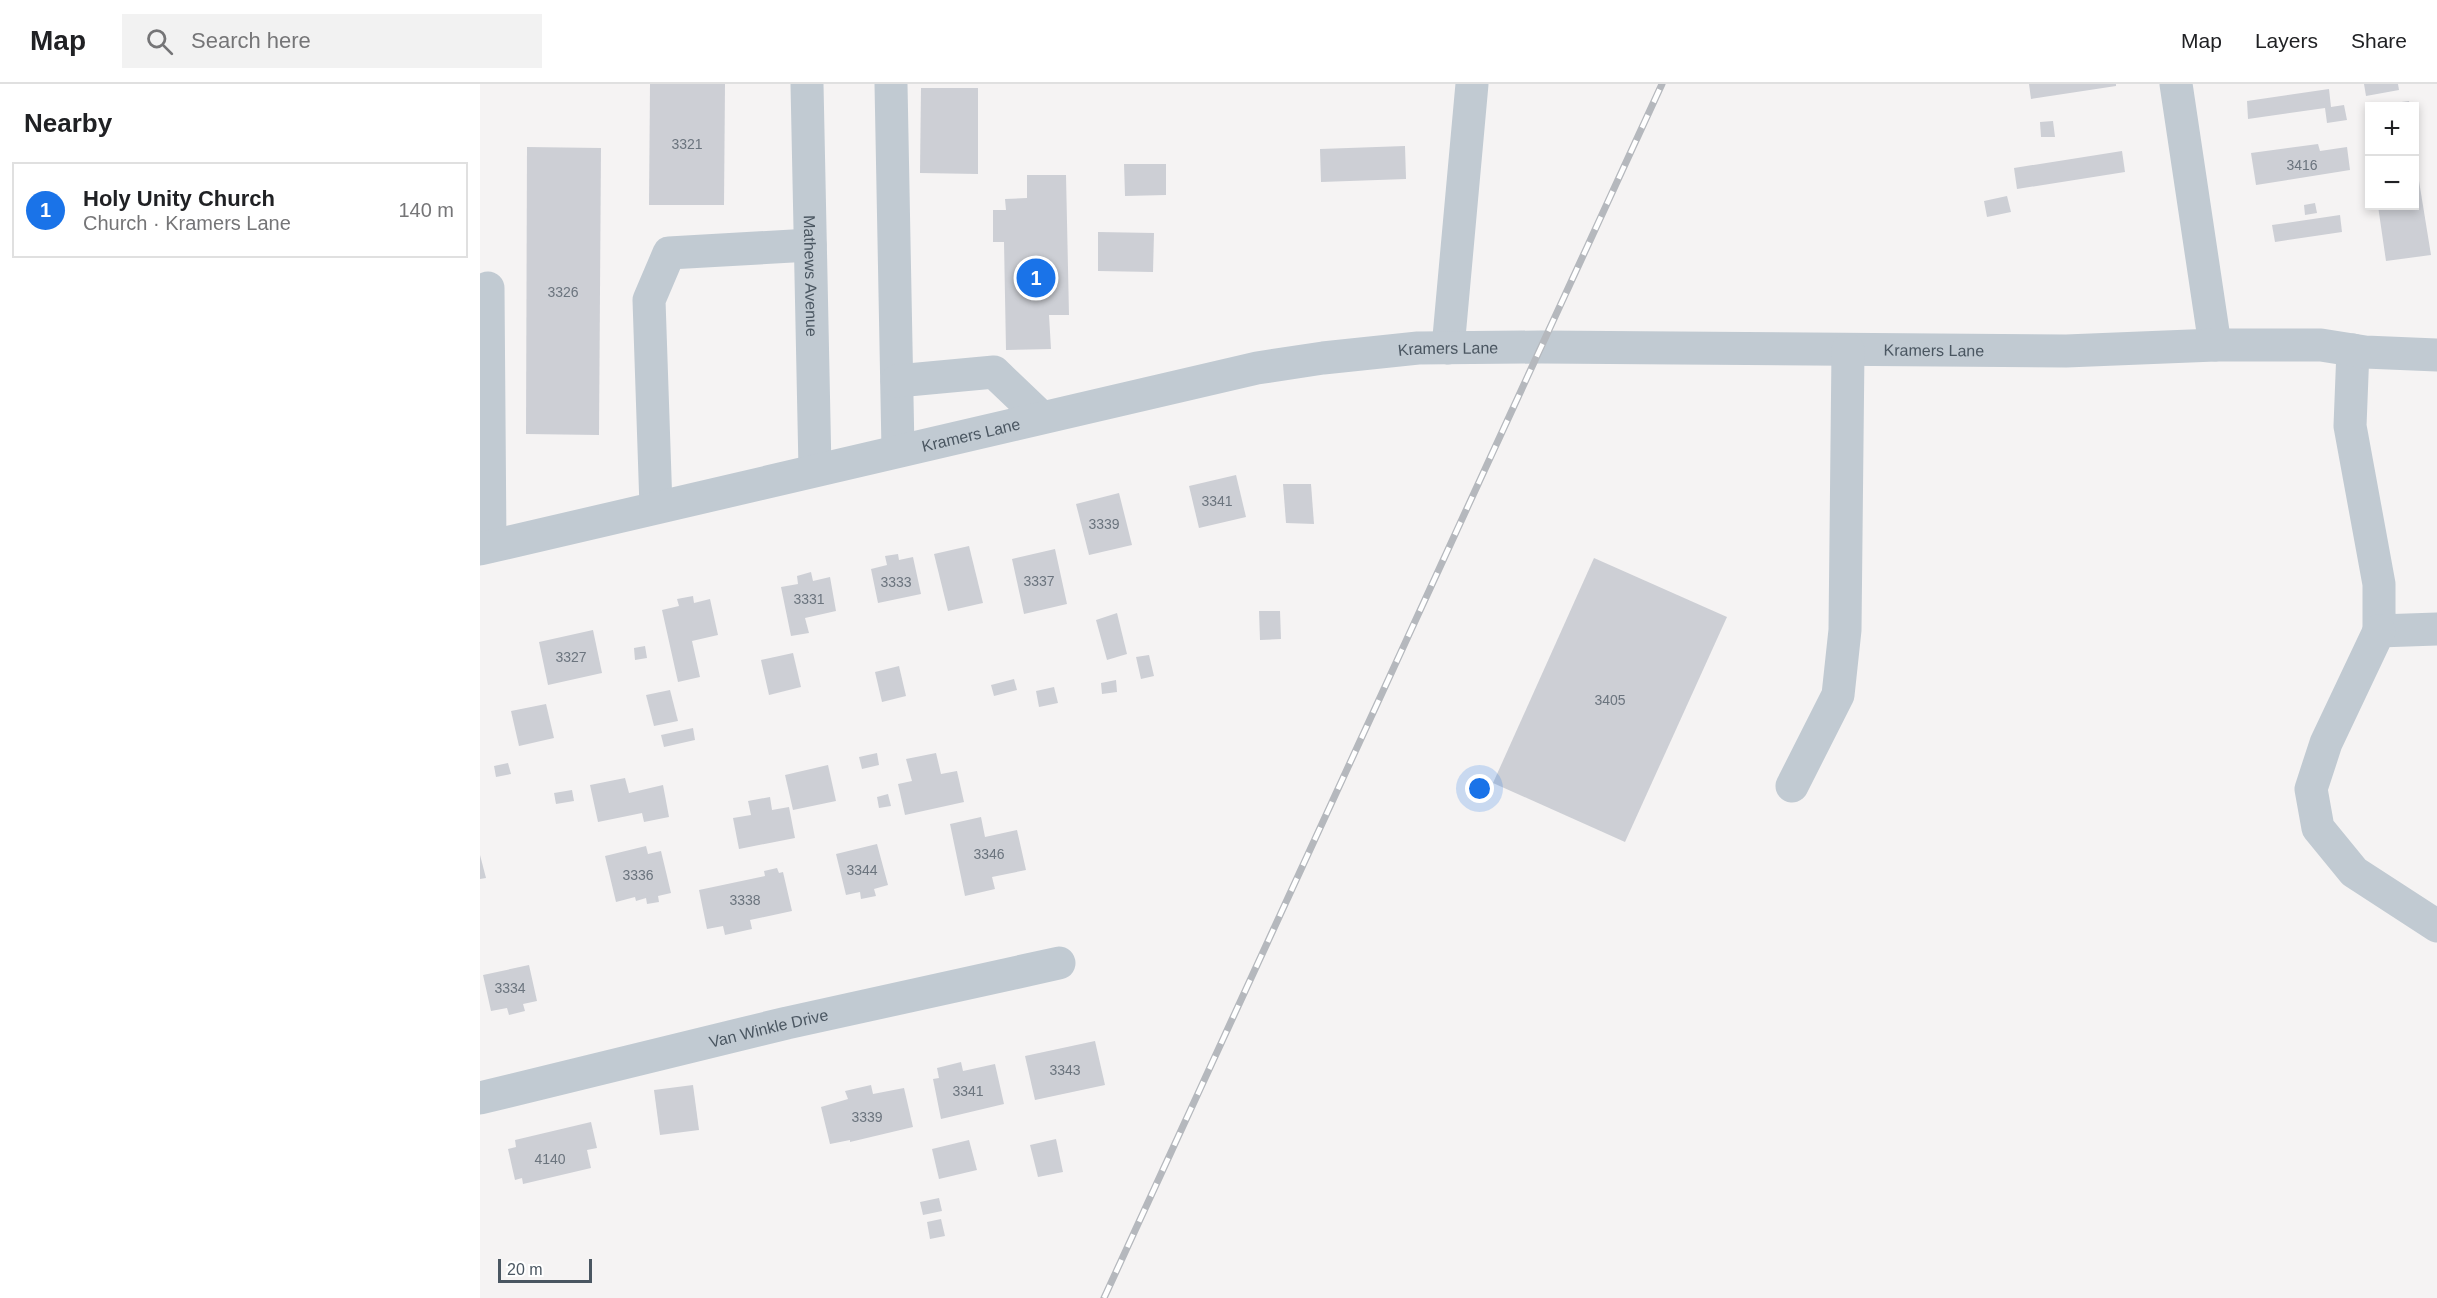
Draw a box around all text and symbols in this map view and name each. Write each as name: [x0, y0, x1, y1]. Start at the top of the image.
search box: [122, 14, 542, 68]
text: Map: [30, 25, 86, 56]
icon: search: [143, 25, 176, 58]
text: Search here: [191, 28, 311, 53]
text: Map: [2181, 29, 2222, 52]
text: Layers: [2255, 29, 2318, 52]
text: Share: [2351, 29, 2407, 52]
map controls: [2365, 102, 2419, 210]
button: +: [2365, 102, 2419, 156]
text: Nearby: [24, 108, 112, 138]
house number: 3321: [671, 136, 703, 152]
button: −: [2365, 156, 2419, 210]
house number: 3416: [2286, 157, 2318, 173]
text: Holy Unity Church: [83, 186, 275, 211]
text: 1: [40, 199, 51, 221]
text: 140 m: [398, 199, 454, 221]
text: Church · Kramers Lane: [83, 212, 291, 234]
street label: Mathews Avenue: [801, 215, 820, 337]
pin: 1: [1016, 256, 1056, 300]
house number: 3326: [547, 284, 579, 300]
street label: Kramers Lane: [1397, 339, 1498, 359]
street label: Kramers Lane: [1884, 342, 1984, 359]
street label: Kramers Lane: [920, 415, 1022, 455]
house number: 3341: [1201, 493, 1233, 509]
house number: 3339: [1088, 516, 1120, 532]
house number: 3337: [1023, 573, 1055, 589]
house number: 3333: [880, 574, 912, 590]
house number: 3331: [793, 591, 825, 607]
house number: 3327: [555, 649, 587, 665]
house number: 3405: [1594, 692, 1626, 708]
your location: [1465, 774, 1494, 803]
house number: 3346: [973, 846, 1005, 862]
house number: 3344: [846, 862, 878, 878]
house number: 3336: [622, 867, 654, 883]
house number: 3338: [729, 892, 761, 908]
house number: 3334: [494, 980, 526, 996]
street label: Van Winkle Drive: [708, 1006, 830, 1051]
house number: 3343: [1049, 1062, 1081, 1078]
house number: 3341: [952, 1083, 984, 1099]
house number: 3339: [851, 1109, 883, 1125]
house number: 4140: [534, 1151, 566, 1167]
scale bar: [498, 1256, 592, 1284]
text: 20 m: [507, 1261, 543, 1278]

